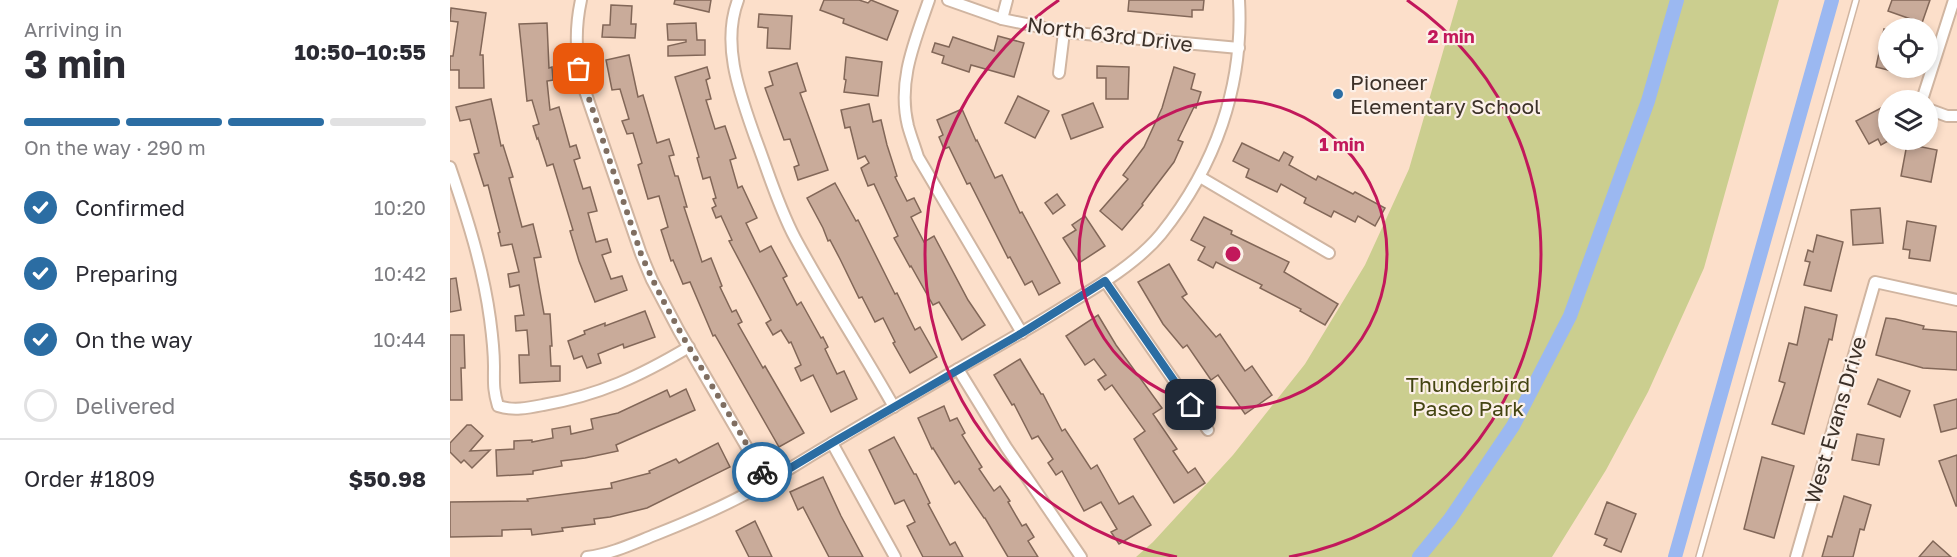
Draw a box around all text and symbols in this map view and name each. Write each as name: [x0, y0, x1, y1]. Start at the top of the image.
street label: North 63rd Drive: [1026, 11, 1194, 57]
text: Arriving in: [24, 17, 122, 41]
map controls: [1878, 18, 1938, 150]
button: locate: [1878, 18, 1938, 78]
text: 2 min: [1427, 25, 1475, 47]
text: 10:50–10:55: [294, 38, 426, 65]
text: 3 min: [24, 40, 126, 87]
pin: [553, 43, 604, 94]
icon: bag: [562, 52, 595, 85]
place label: Pioneer Elementary School: [1350, 69, 1541, 119]
marker: Pioneer Elementary School: [1331, 87, 1345, 101]
button: layers: [1878, 90, 1938, 150]
text: 1 min: [1319, 133, 1365, 155]
text: On the way · 290 m: [24, 135, 206, 159]
icon: check: [24, 191, 57, 224]
text: Confirmed: [75, 194, 185, 221]
text: 10:20: [374, 195, 426, 219]
centre of rings: [1223, 244, 1243, 264]
icon: check: [24, 257, 57, 290]
text: Preparing: [75, 260, 178, 287]
text: 10:42: [374, 261, 426, 285]
icon: check: [24, 323, 57, 356]
text: On the way: [75, 326, 193, 353]
text: 10:44: [374, 327, 426, 351]
street label: West Evans Drive: [1799, 333, 1871, 507]
park label: Thunderbird Paseo Park: [1406, 371, 1530, 421]
pin: [1165, 379, 1216, 430]
icon: home: [1174, 388, 1207, 421]
text: Delivered: [75, 392, 175, 419]
courier: [732, 442, 792, 502]
icon: bike: [746, 456, 779, 489]
text: Order #1809: [24, 465, 155, 492]
text: $50.98: [348, 465, 426, 492]

